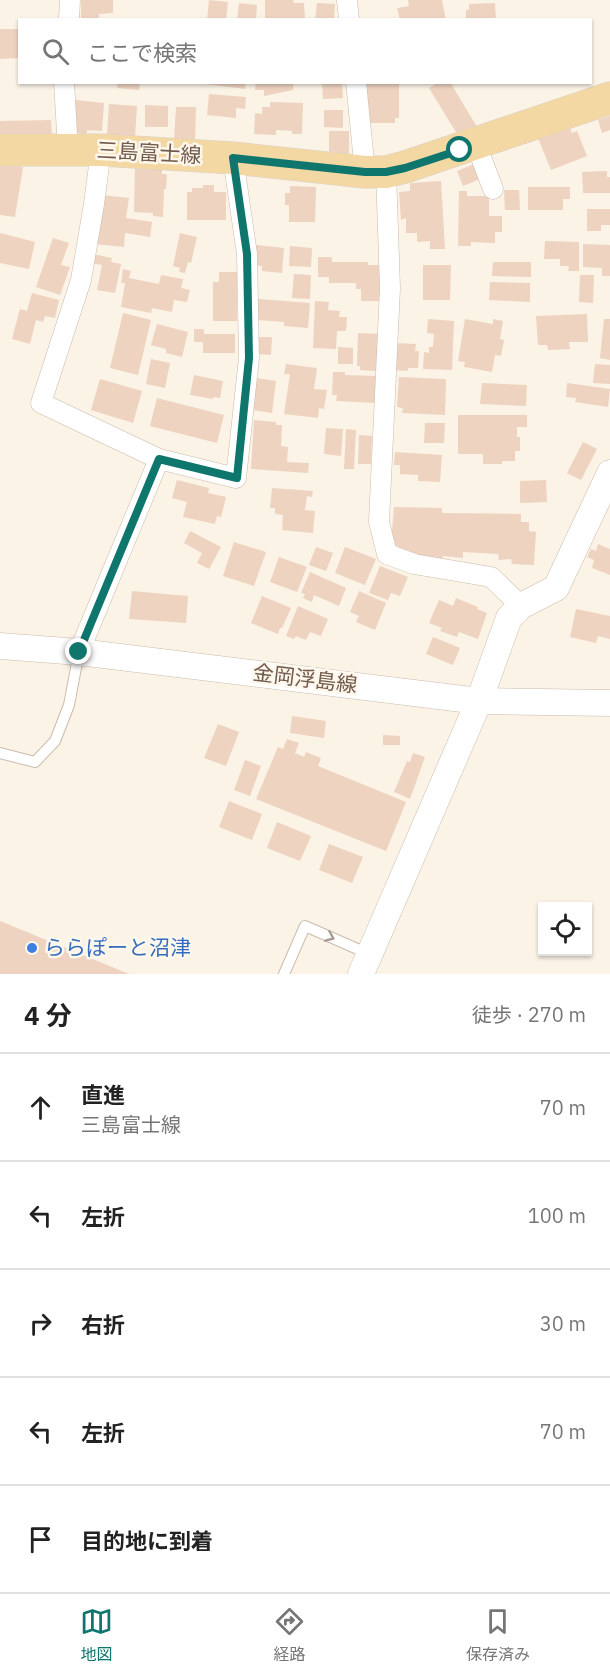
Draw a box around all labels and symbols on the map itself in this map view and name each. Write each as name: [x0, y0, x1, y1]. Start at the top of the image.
street label: 三島富士線: [96, 135, 202, 169]
route start: [446, 136, 472, 162]
route end: [65, 638, 91, 664]
street label: 金岡浮島線: [251, 658, 359, 698]
one-way arrow: [324, 930, 335, 942]
place label: ららぽーと沼津: [44, 933, 191, 961]
marker: ららぽーと沼津: [25, 941, 39, 955]

